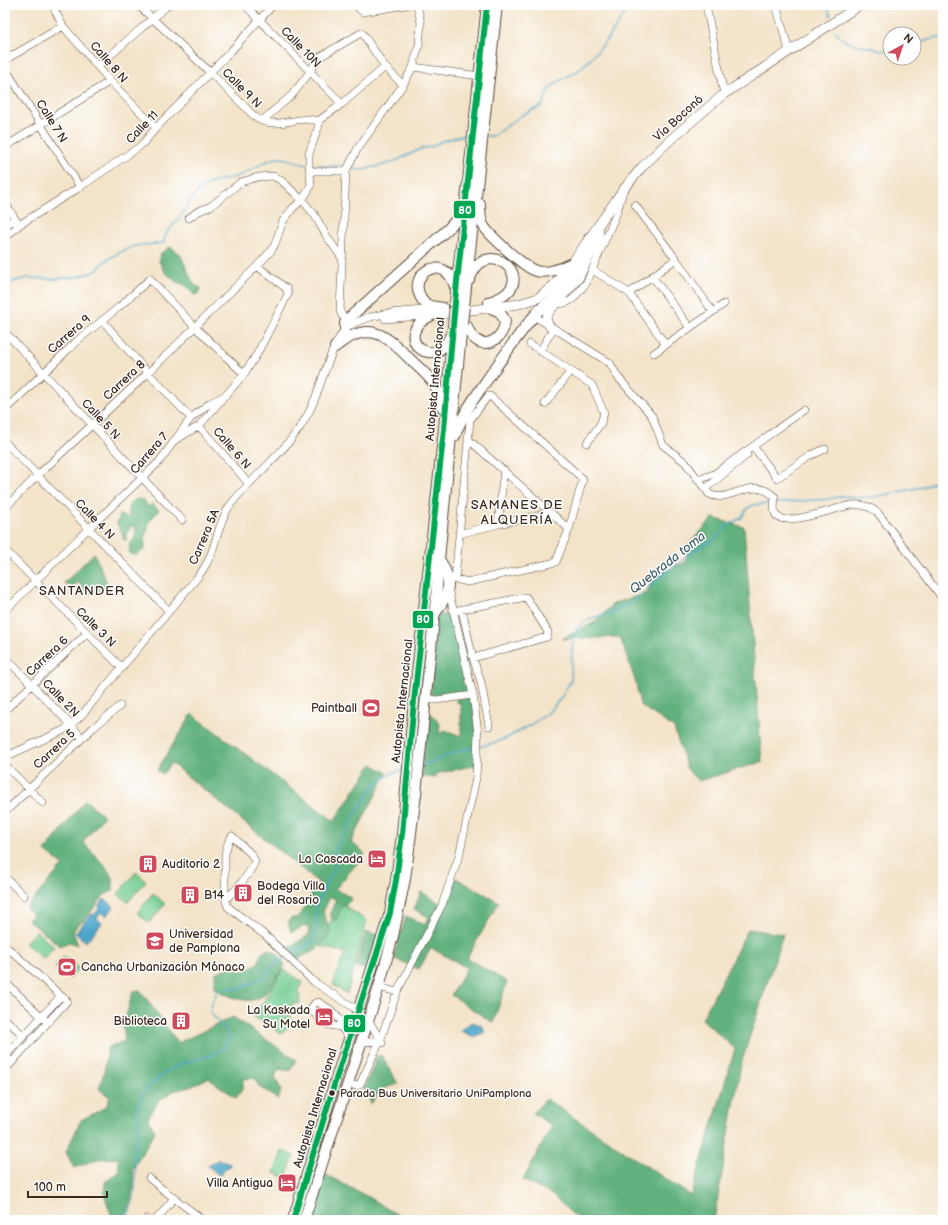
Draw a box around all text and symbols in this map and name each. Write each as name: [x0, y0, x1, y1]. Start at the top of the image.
street label: Calle 10N: [277, 24, 324, 71]
north arrow: [882, 26, 922, 66]
text: N: [901, 31, 915, 46]
street label: Calle 8 N: [86, 38, 131, 86]
street label: Calle 9 N: [219, 65, 265, 111]
street label: Vía Boconó: [650, 92, 707, 145]
street label: Calle 7 N: [32, 97, 71, 146]
street label: Calle 11: [123, 108, 162, 147]
line badge: 80: [453, 200, 476, 219]
text: 80: [458, 204, 472, 217]
street label: Carrera 9: [45, 312, 94, 357]
street label: Autopista Internacional: [423, 317, 448, 442]
street label: Carrera 8: [100, 357, 148, 404]
street label: Calle 5 N: [78, 396, 123, 443]
street label: Calle 6 N: [209, 424, 254, 472]
street label: Carrera 7: [127, 429, 172, 477]
street label: Calle 4 N: [72, 496, 118, 543]
district label: SAMANES DE ALQUERÍA: [471, 497, 563, 528]
street label: Carrera 5A: [186, 506, 223, 567]
water label: Quebrada toma: [626, 528, 709, 597]
district label: SANTANDER: [39, 583, 125, 599]
street label: Calle 3 N: [72, 604, 119, 651]
line badge: 80: [412, 610, 434, 629]
text: 80: [416, 613, 430, 626]
street label: Carrera 6: [23, 633, 72, 680]
street label: Autopista Internacional: [389, 639, 416, 764]
street label: Calle 2N: [39, 676, 82, 720]
sports icon: Paintball: [360, 697, 382, 719]
place label: Paintball: [311, 701, 357, 716]
street label: Carrera 5: [30, 726, 79, 773]
hotel icon: La Cascada: [366, 848, 388, 870]
place label: La Cascada: [298, 852, 363, 867]
building icon: Auditorio 2: [137, 853, 159, 875]
place label: Auditorio 2: [162, 857, 220, 872]
place label: Bodega Villa del Rosario: [257, 879, 325, 908]
building icon: Bodega Villa del Rosario: [232, 882, 254, 904]
building icon: B14: [179, 884, 201, 906]
place label: B14: [204, 888, 225, 903]
place label: Universidad de Pamplona: [169, 927, 240, 956]
school or university icon: Universidad de Pamplona: [144, 930, 166, 952]
sports icon: Cancha Urbanización Mónaco: [56, 956, 78, 978]
place label: Cancha Urbanización Mónaco: [81, 960, 245, 975]
place label: La Kaskada Su Motel: [247, 1003, 310, 1032]
hotel icon: La Kaskada Su Motel: [313, 1006, 335, 1028]
building icon: Biblioteca: [170, 1010, 192, 1032]
place label: Biblioteca: [113, 1014, 167, 1029]
line badge: 80: [343, 1014, 366, 1033]
text: 80: [347, 1017, 361, 1030]
street label: Autopista Internacional: [290, 1047, 341, 1170]
place label: Parada Bus Universitario UniPamplona: [340, 1087, 531, 1100]
marker: Parada Bus Universitario UniPamplona: [327, 1088, 337, 1098]
hotel icon: Villa Antigua: [276, 1172, 298, 1194]
scale bar: [28, 1173, 107, 1199]
place label: Villa Antigua: [206, 1176, 273, 1191]
text: 100 m: [34, 1180, 66, 1195]

